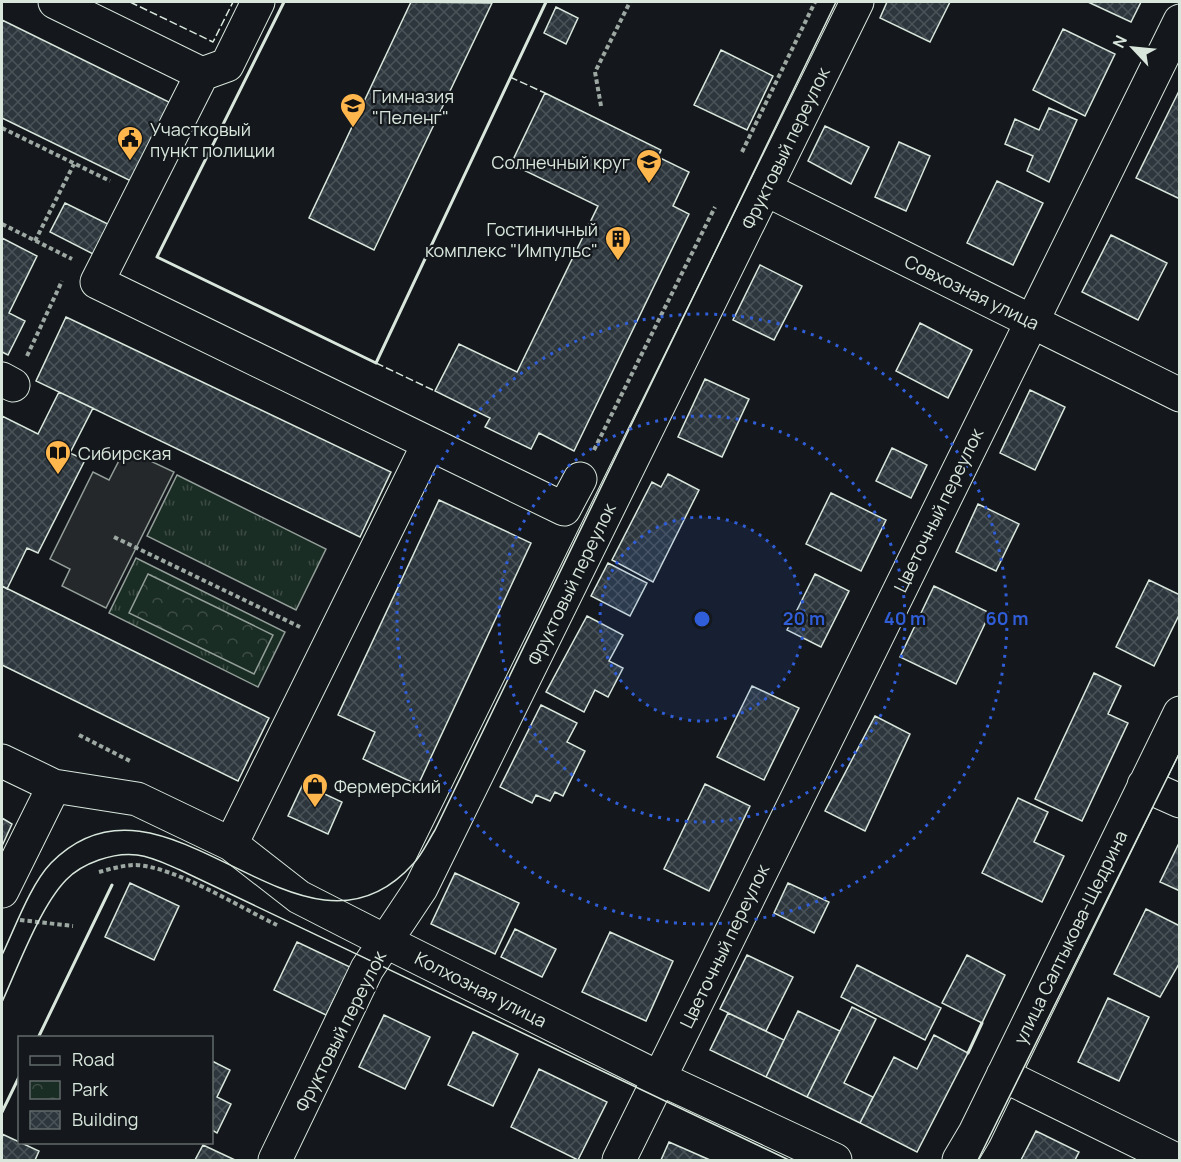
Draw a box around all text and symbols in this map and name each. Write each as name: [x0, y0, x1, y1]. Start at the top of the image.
north arrow: [1103, 18, 1163, 78]
text: N: [1107, 31, 1132, 51]
street label: Фруктовый переулок: [735, 62, 835, 233]
place label: Гимназия "Пеленг": [372, 84, 454, 129]
school or university icon: Гимназия "Пеленг": [338, 91, 368, 129]
place label: Участковый пункт полиции: [150, 117, 275, 162]
public building icon: Участковый пункт полиции: [115, 124, 145, 162]
school or university icon: Солнечный круг: [634, 147, 664, 185]
place label: Солнечный круг: [492, 150, 630, 174]
place label: Гостиничный комплекс "Импульс": [425, 217, 598, 262]
building icon: Гостиничный комплекс "Импульс": [603, 224, 633, 262]
street label: Совхозная улица: [901, 249, 1043, 335]
street label: Цветочный переулок: [888, 423, 989, 596]
library icon: Сибирская: [43, 438, 73, 476]
place label: Сибирская: [78, 441, 171, 465]
street label: Фруктовый переулок: [521, 498, 621, 669]
text: 20 m: [783, 606, 825, 630]
text: 40 m: [884, 606, 926, 630]
text: 60 m: [986, 606, 1028, 630]
centre of rings: [692, 609, 712, 629]
shop icon: Фермерский: [300, 771, 330, 809]
place label: Фермерский: [334, 774, 441, 798]
street label: улица Салтыкова-Щедрина: [1008, 826, 1132, 1048]
street label: Цветочный переулок: [674, 859, 775, 1032]
street label: Колхозная улица: [411, 945, 551, 1033]
street label: Фруктовый переулок: [289, 946, 391, 1116]
legend: [18, 1036, 213, 1144]
text: Road: [72, 1047, 115, 1071]
text: Park: [72, 1077, 109, 1101]
text: Building: [72, 1107, 138, 1131]

